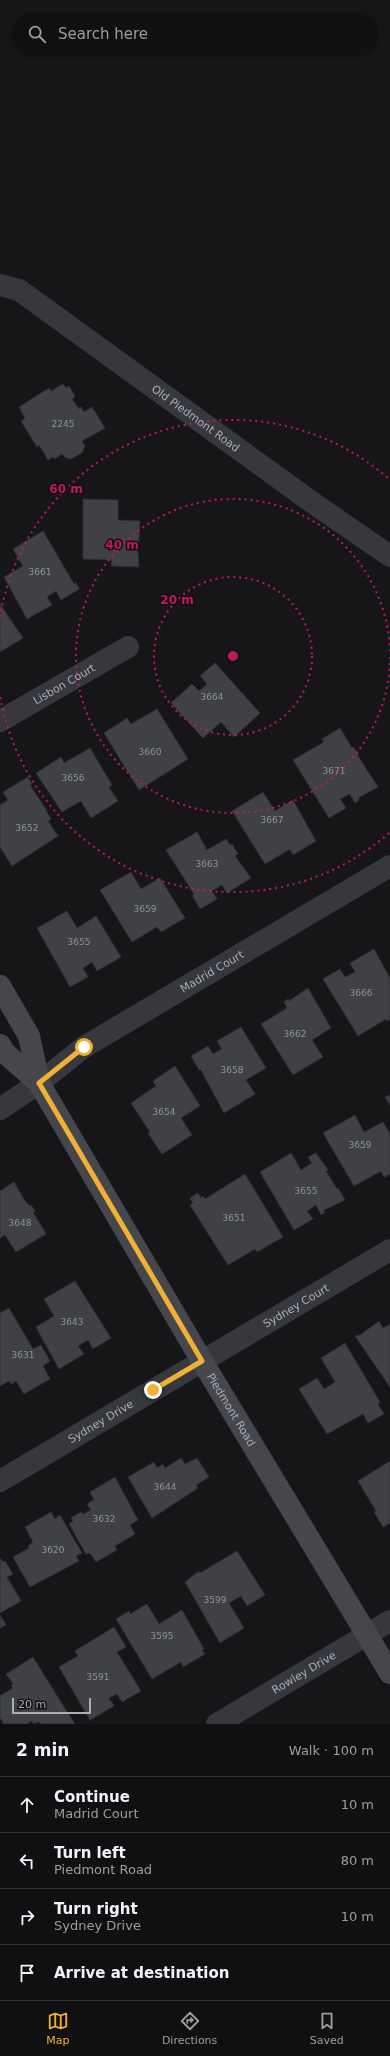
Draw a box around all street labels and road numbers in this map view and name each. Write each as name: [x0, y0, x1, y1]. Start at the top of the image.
street label: Old Piedmont Road: [149, 382, 242, 455]
street label: Lisbon Court: [31, 661, 98, 707]
street label: Madrid Court: [178, 948, 247, 996]
street label: Sydney Court: [261, 1281, 332, 1331]
street label: Piedmont Road: [204, 1371, 258, 1449]
street label: Sydney Drive: [66, 1397, 136, 1446]
street label: Rowley Drive: [270, 1649, 339, 1697]

